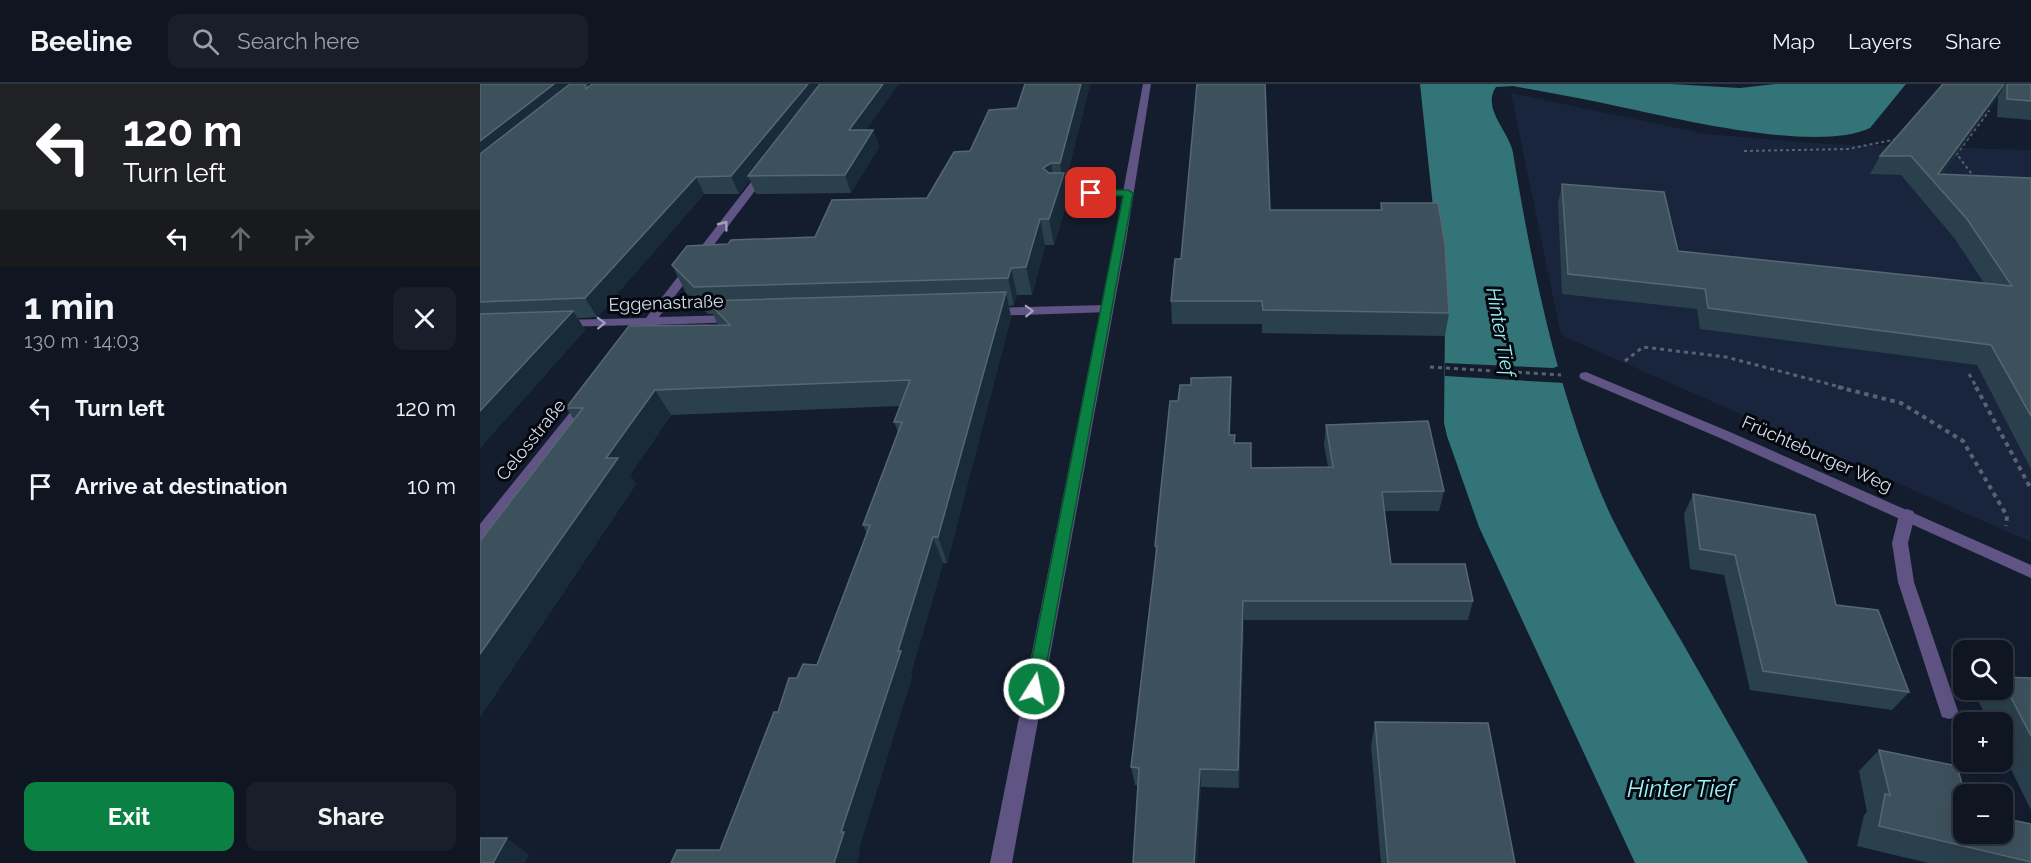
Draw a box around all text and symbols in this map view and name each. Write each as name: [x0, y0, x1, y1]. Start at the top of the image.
search box: [168, 14, 588, 68]
text: Beeline: [30, 25, 132, 58]
icon: search: [189, 25, 222, 58]
text: Search here: [237, 28, 359, 54]
text: Map: [1772, 29, 1815, 54]
text: Layers: [1848, 29, 1912, 54]
text: Share: [1945, 29, 2001, 54]
text: 120 m: [123, 107, 242, 156]
icon: left: [24, 108, 102, 186]
text: Turn left: [123, 157, 226, 188]
pin: [1065, 167, 1116, 218]
icon: arrive: [1074, 176, 1107, 209]
one-way arrow: [716, 221, 727, 232]
icon: left: [161, 222, 194, 255]
icon: ahead: [224, 222, 257, 255]
icon: right: [287, 222, 320, 255]
text: 1 min: [24, 285, 115, 327]
water label: Hinter Tief: [1481, 286, 1521, 381]
button: close: [393, 287, 456, 350]
street label: Eggenastraße: [608, 290, 724, 315]
one-way arrow: [1024, 305, 1033, 318]
one-way arrow: [597, 317, 606, 329]
text: 130 m · 14:03: [24, 329, 139, 353]
icon: left: [24, 392, 57, 425]
street label: Celosstraße: [491, 394, 570, 485]
text: Turn left: [75, 395, 165, 421]
text: 120 m: [396, 395, 456, 421]
street label: Früchteburger Weg: [1739, 411, 1896, 496]
icon: arrive: [24, 470, 57, 503]
text: Arrive at destination: [75, 473, 288, 499]
text: 10 m: [407, 473, 456, 499]
map controls: [1953, 640, 2013, 844]
button: search: [1953, 640, 2013, 700]
position arrow: [1002, 657, 1066, 721]
button: +: [1953, 712, 2013, 772]
water label: Hinter Tief: [1627, 774, 1738, 803]
button: Exit: [24, 782, 234, 851]
button: Share: [246, 782, 456, 851]
button: −: [1953, 784, 2013, 844]

